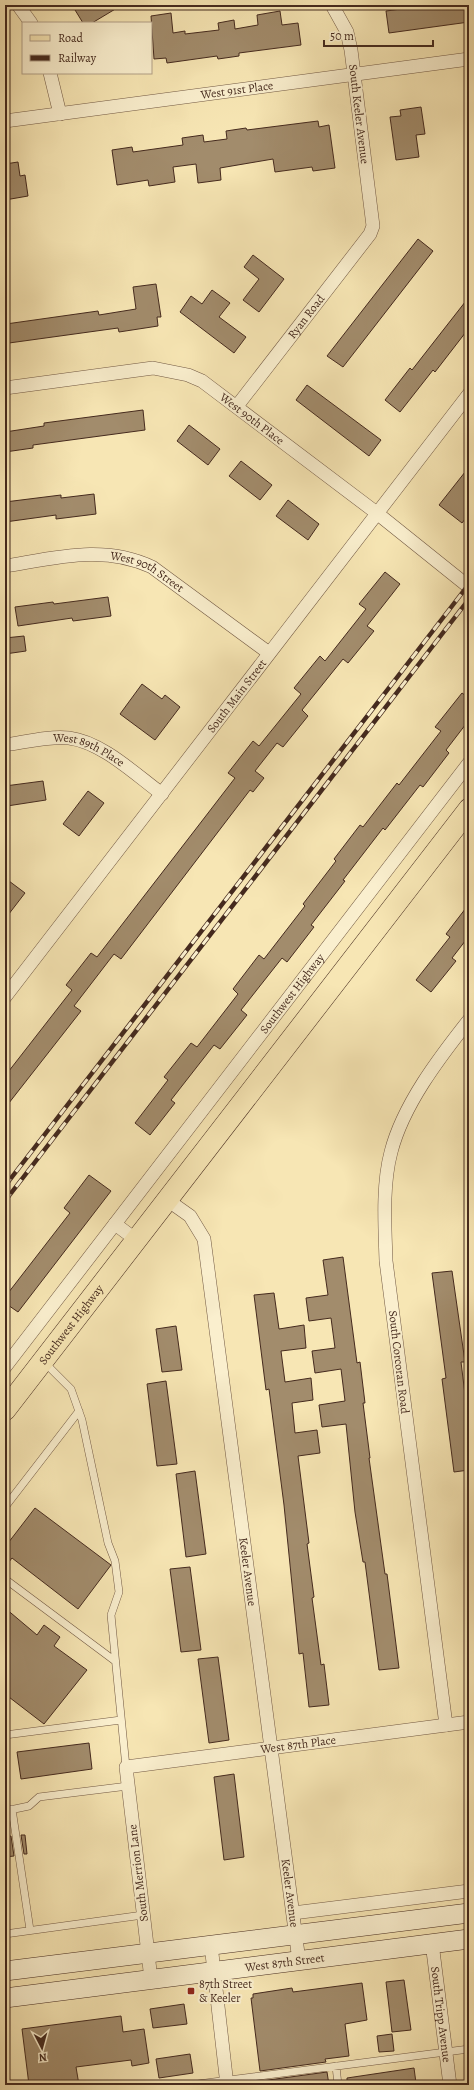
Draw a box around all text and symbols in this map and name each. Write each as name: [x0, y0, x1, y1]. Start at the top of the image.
legend: [22, 22, 152, 74]
scale bar: [324, 22, 433, 48]
text: 50 m: [330, 28, 354, 44]
text: Road: [58, 30, 84, 46]
text: Railway: [58, 50, 97, 66]
street label: South Keeler Avenue: [345, 63, 373, 165]
street label: West 91st Place: [199, 77, 274, 103]
street label: Ryan Road: [284, 291, 329, 342]
street label: West 90th Place: [216, 389, 288, 448]
street label: West 90th Street: [108, 547, 187, 596]
street label: South Main Street: [203, 656, 270, 736]
street label: West 89th Place: [52, 730, 128, 770]
street label: Southwest Highway: [256, 950, 328, 1037]
street label: Southwest Highway: [35, 1281, 107, 1368]
street label: South Corcoran Road: [385, 1309, 413, 1415]
street label: Keeler Avenue: [235, 1536, 260, 1607]
street label: West 87th Place: [258, 1732, 337, 1757]
street label: South Merrion Lane: [124, 1824, 152, 1922]
street label: Keeler Avenue: [278, 1858, 302, 1928]
street label: West 87th Street: [243, 1949, 326, 1976]
street label: South Tripp Avenue: [427, 1966, 455, 2063]
place label: 87th Street & Keeler: [199, 1976, 252, 2006]
marker: 87th Street & Keeler: [186, 1986, 196, 1996]
north arrow: [22, 2028, 62, 2068]
text: N: [38, 2050, 48, 2065]

